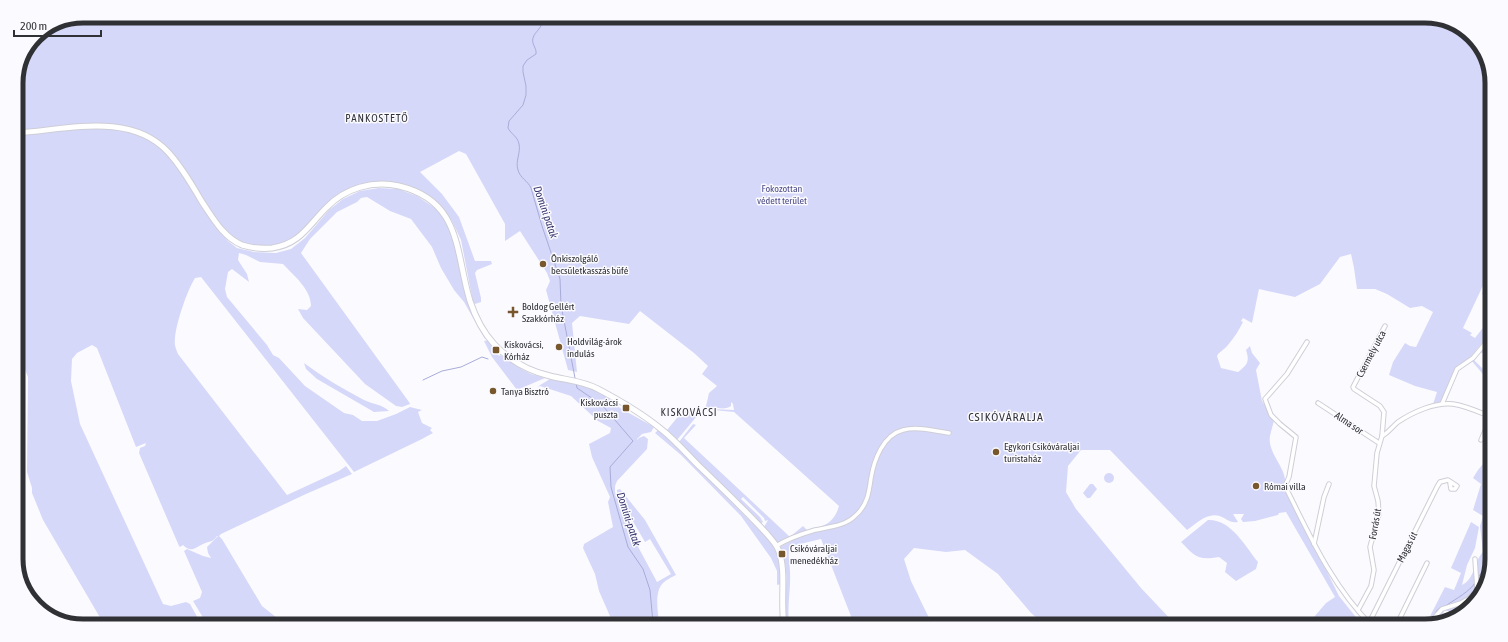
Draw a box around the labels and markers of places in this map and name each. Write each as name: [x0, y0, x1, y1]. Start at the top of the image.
place label: Önkiszolgáló becsületkasszás büfé: [551, 253, 629, 276]
marker: Önkiszolgáló becsületkasszás büfé: [538, 259, 548, 269]
place label: Boldog Gellért Szakkórház: [522, 301, 575, 324]
marker: Boldog Gellért Szakkórház: [507, 306, 519, 318]
place label: Holdvilág-árok indulás: [567, 336, 623, 359]
place label: Kiskovácsi, Kórház: [504, 339, 544, 362]
marker: Holdvilág-árok indulás: [554, 342, 564, 352]
marker: Kiskovácsi, Kórház: [491, 345, 501, 355]
marker: Tanya Bisztró: [488, 386, 498, 396]
place label: Tanya Bisztró: [501, 386, 549, 397]
place label: Kiskovácsi puszta: [580, 397, 618, 420]
marker: Kiskovácsi puszta: [621, 403, 631, 413]
place label: Egykori Csikóváraljai turistaház: [1004, 441, 1079, 464]
marker: Egykori Csikóváraljai turistaház: [991, 447, 1001, 457]
marker: Római villa: [1251, 481, 1261, 491]
place label: Római villa: [1264, 481, 1306, 492]
place label: Csikóváraljai menedékház: [790, 543, 838, 566]
marker: Csikóváraljai menedékház: [777, 549, 787, 559]

